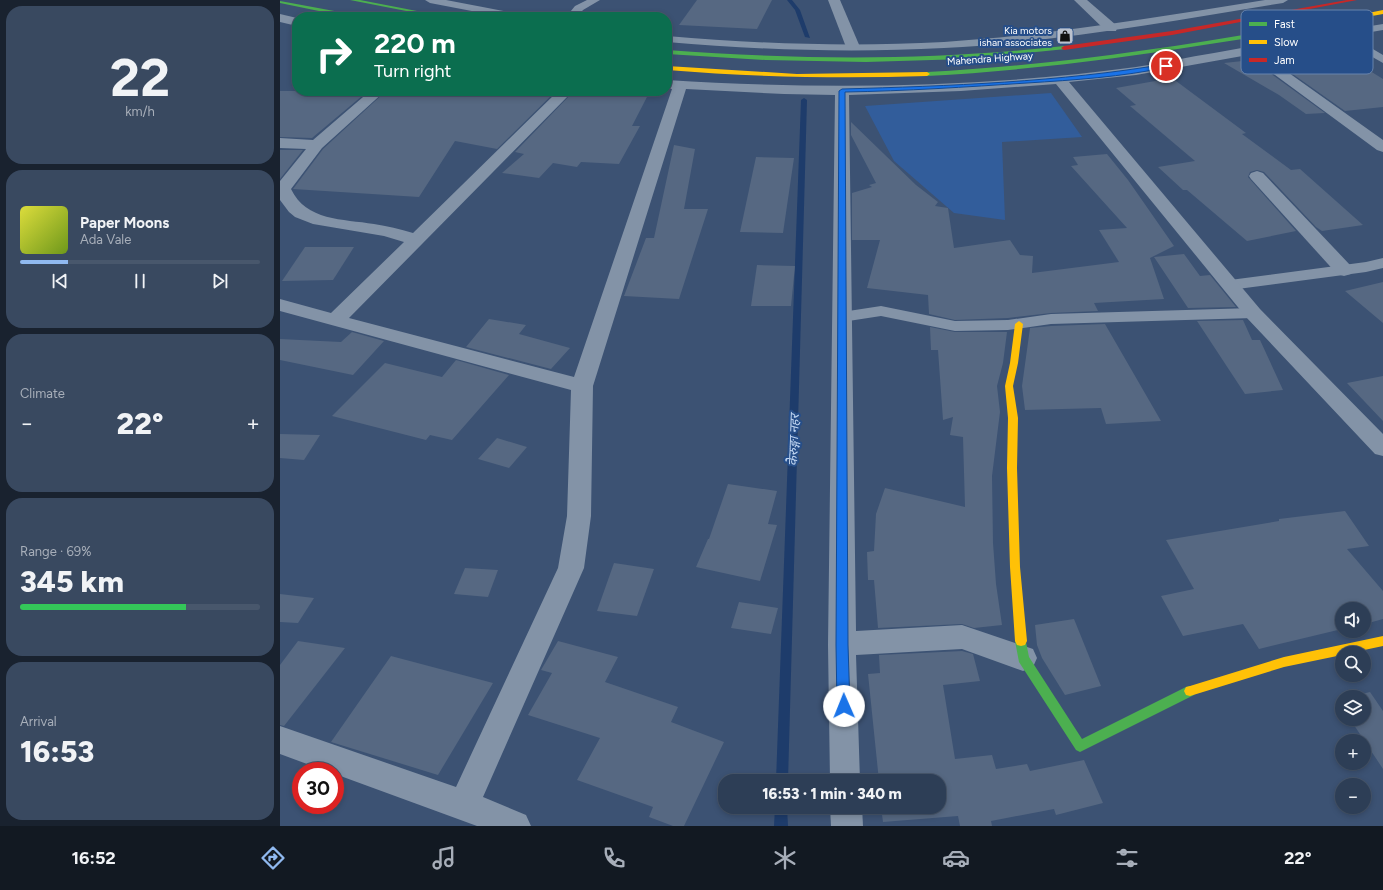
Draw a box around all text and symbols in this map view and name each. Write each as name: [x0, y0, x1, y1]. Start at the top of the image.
legend: [1241, 10, 1373, 74]
text: Fast: [1274, 18, 1295, 31]
place label: Kia motors ishan associates: [979, 24, 1052, 49]
text: 220 m: [374, 26, 456, 60]
shop icon: Kia motors ishan associates: [1055, 26, 1075, 46]
icon: right: [308, 28, 360, 80]
text: Slow: [1274, 36, 1298, 49]
text: 22: [110, 47, 170, 109]
street label: Mahendra Highway: [947, 49, 1034, 68]
pin: [1149, 49, 1183, 83]
text: Jam: [1274, 54, 1295, 67]
icon: arrive: [1155, 55, 1177, 77]
text: Turn right: [374, 60, 451, 82]
text: km/h: [125, 104, 155, 119]
text: Paper Moons: [80, 214, 169, 232]
text: Ada Vale: [80, 232, 131, 247]
icon: previous: [49, 270, 71, 292]
icon: pause: [129, 270, 151, 292]
icon: next: [209, 270, 231, 292]
text: Climate: [20, 386, 65, 401]
text: 22°: [117, 405, 163, 442]
text: −: [20, 410, 34, 437]
text: +: [246, 410, 260, 437]
water label: केेरुङ्गा नहर: [785, 411, 802, 466]
text: Range · 69%: [20, 544, 91, 559]
text: 345 km: [20, 563, 124, 600]
map controls: [1335, 602, 1371, 814]
button: sound: [1335, 602, 1371, 638]
button: search: [1335, 646, 1371, 682]
position arrow: [823, 685, 865, 727]
button: layers: [1335, 690, 1371, 726]
text: Arrival: [20, 714, 57, 729]
text: 16:53: [20, 733, 94, 770]
button: +: [1335, 734, 1371, 770]
speed limit sign: 30: [292, 762, 344, 814]
button: −: [1335, 778, 1371, 814]
text: 16:53 · 1 min · 340 m: [762, 785, 902, 803]
icon: directions: [259, 844, 287, 872]
icon: music: [430, 844, 458, 872]
icon: phone: [600, 844, 628, 872]
icon: climate: [771, 844, 799, 872]
icon: car: [942, 844, 970, 872]
icon: filters: [1113, 844, 1141, 872]
text: 16:52: [71, 847, 116, 869]
text: 22°: [1284, 847, 1312, 869]

